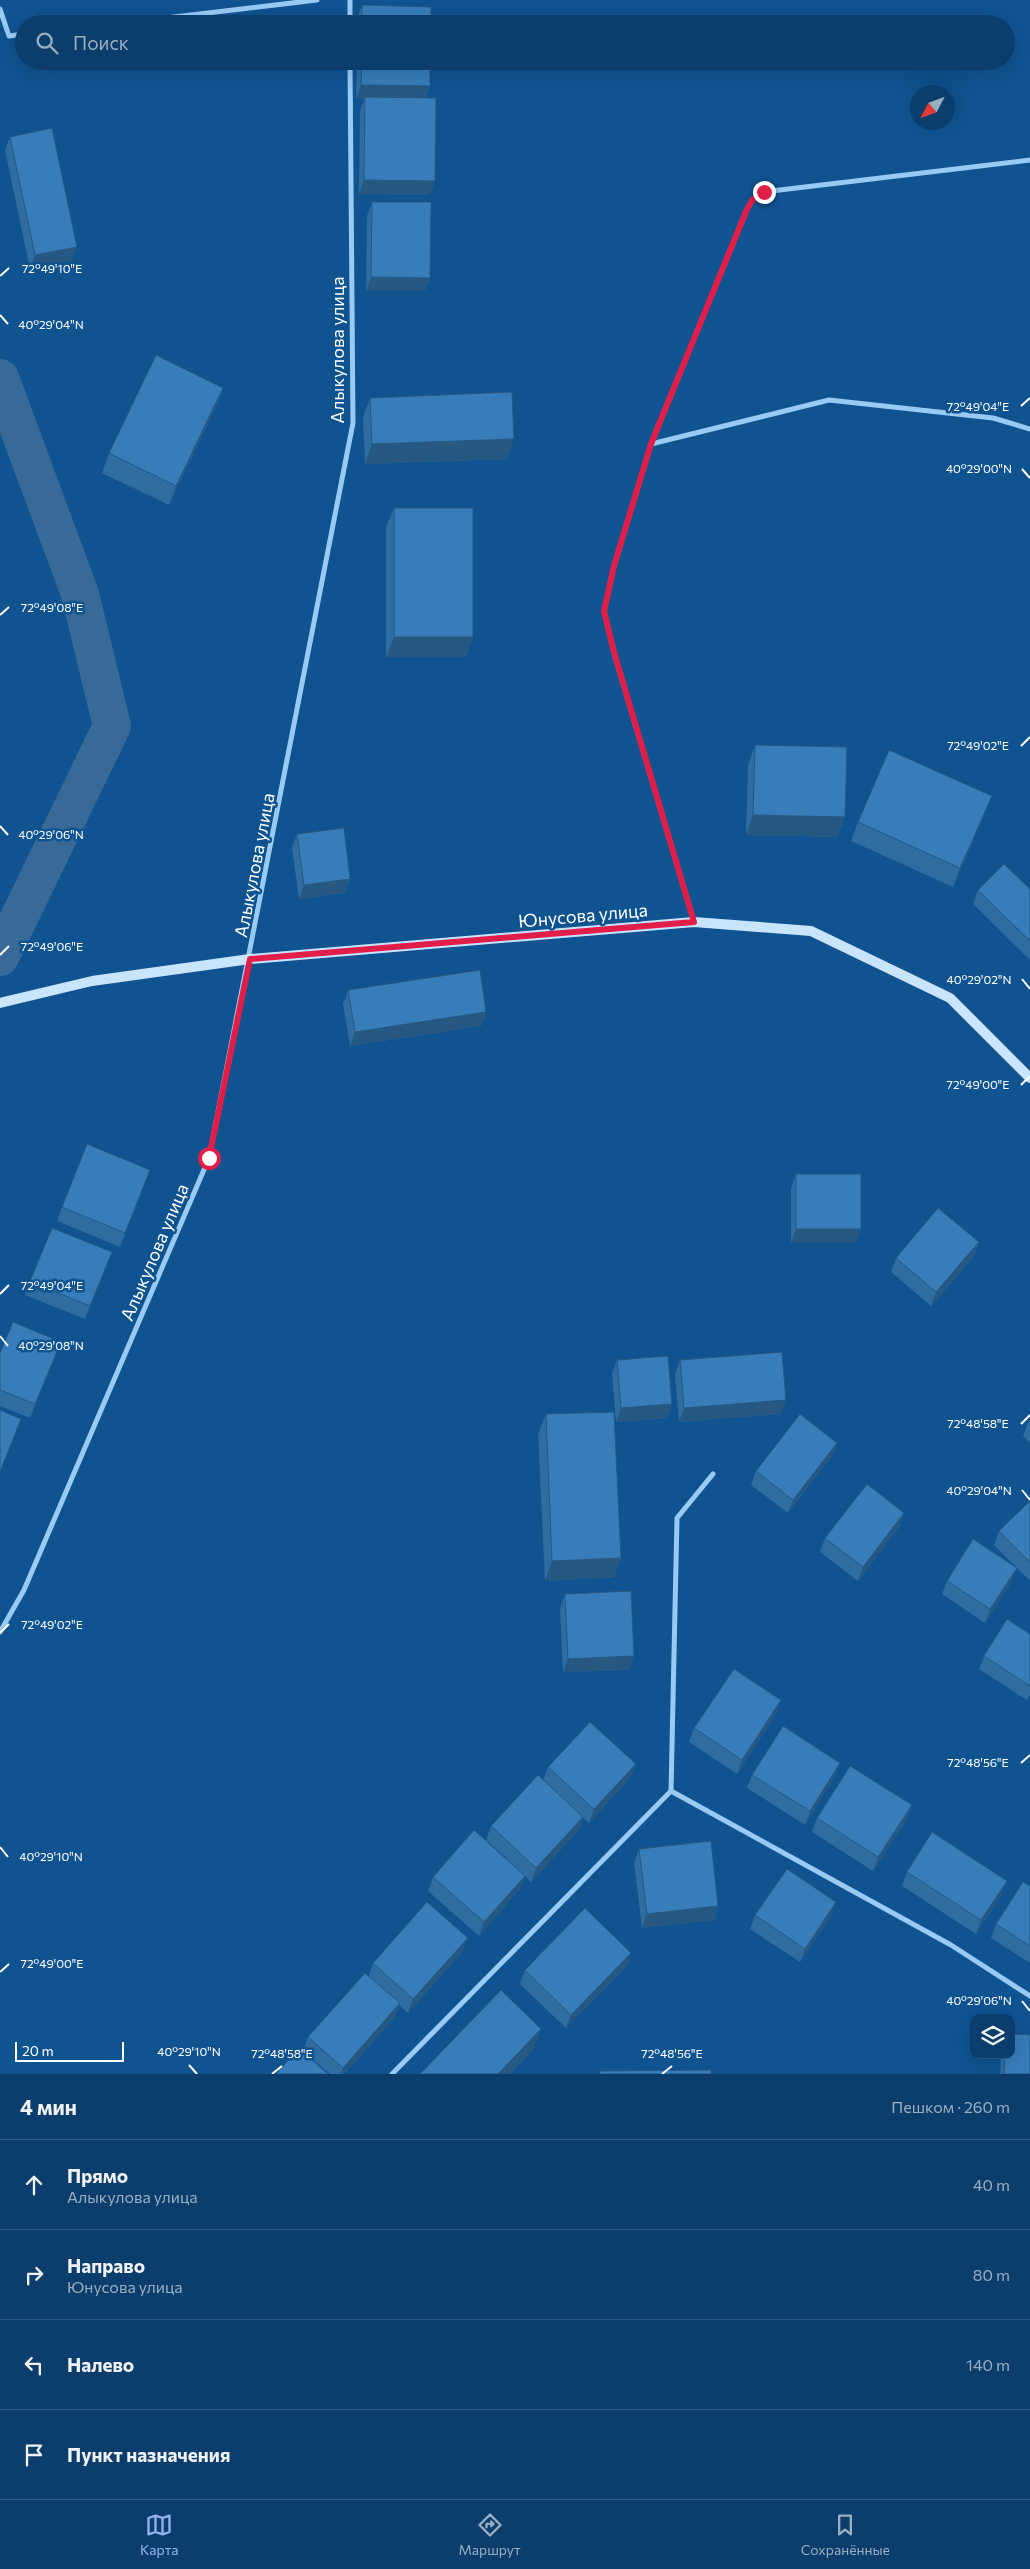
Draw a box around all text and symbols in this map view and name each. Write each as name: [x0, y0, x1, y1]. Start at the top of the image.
search box: [15, 15, 1015, 70]
icon: search: [33, 29, 61, 57]
text: Поиск: [73, 31, 129, 54]
north arrow: [910, 85, 955, 130]
route end: [753, 181, 776, 204]
text: 72°49'10"E: [22, 261, 82, 275]
street label: Алыкулова улица: [326, 277, 348, 423]
text: 40°29'04"N: [18, 317, 84, 331]
text: 72°49'04"E: [947, 399, 1009, 413]
text: 40°29'00"N: [946, 461, 1012, 475]
text: 72°49'08"E: [21, 600, 83, 614]
text: 72°49'02"E: [947, 738, 1009, 752]
street label: Алыкулова улица: [229, 791, 279, 939]
text: 40°29'06"N: [18, 827, 84, 841]
street label: Юнусова улица: [517, 898, 649, 932]
text: 72°49'06"E: [21, 939, 83, 953]
text: 40°29'02"N: [947, 972, 1011, 986]
text: 72°49'00"E: [947, 1077, 1009, 1091]
route start: [198, 1147, 221, 1170]
street label: Алыкулова улица: [115, 1180, 193, 1324]
text: 72°49'04"E: [21, 1278, 83, 1292]
text: 40°29'08"N: [18, 1338, 84, 1352]
text: 72°48'58"E: [947, 1416, 1009, 1430]
text: 40°29'04"N: [946, 1483, 1012, 1497]
text: 72°49'02"E: [21, 1617, 83, 1631]
text: 72°48'56"E: [947, 1755, 1009, 1769]
text: 40°29'10"N: [19, 1849, 83, 1863]
text: 72°49'00"E: [21, 1956, 83, 1970]
text: 40°29'06"N: [946, 1993, 1012, 2007]
map controls: [970, 2014, 1015, 2059]
button: layers: [970, 2014, 1015, 2059]
scale bar: [15, 2039, 124, 2062]
text: 20 m: [22, 2042, 54, 2059]
text: 40°29'10"N: [157, 2044, 221, 2058]
text: 72°48'58"E: [251, 2046, 313, 2060]
text: 72°48'56"E: [641, 2046, 703, 2060]
text: 4 мин: [20, 2094, 77, 2119]
text: Пешком · 260 m: [891, 2097, 1010, 2116]
text: Прямо: [67, 2164, 128, 2187]
icon: ahead: [20, 2171, 48, 2199]
text: 40 m: [973, 2175, 1010, 2194]
text: Алыкулова улица: [67, 2187, 198, 2206]
text: Направо: [67, 2254, 145, 2277]
icon: right: [20, 2261, 48, 2289]
text: 80 m: [973, 2265, 1010, 2284]
text: Юнусова улица: [67, 2277, 183, 2296]
icon: left: [20, 2351, 48, 2379]
text: Налево: [67, 2353, 134, 2376]
text: 140 m: [966, 2355, 1010, 2374]
icon: arrive: [20, 2441, 48, 2469]
text: Пункт назначения: [67, 2443, 230, 2466]
tab: Карта: [140, 2511, 179, 2558]
tab: Маршрут: [459, 2511, 521, 2558]
tab: Сохранённые: [801, 2511, 890, 2558]

